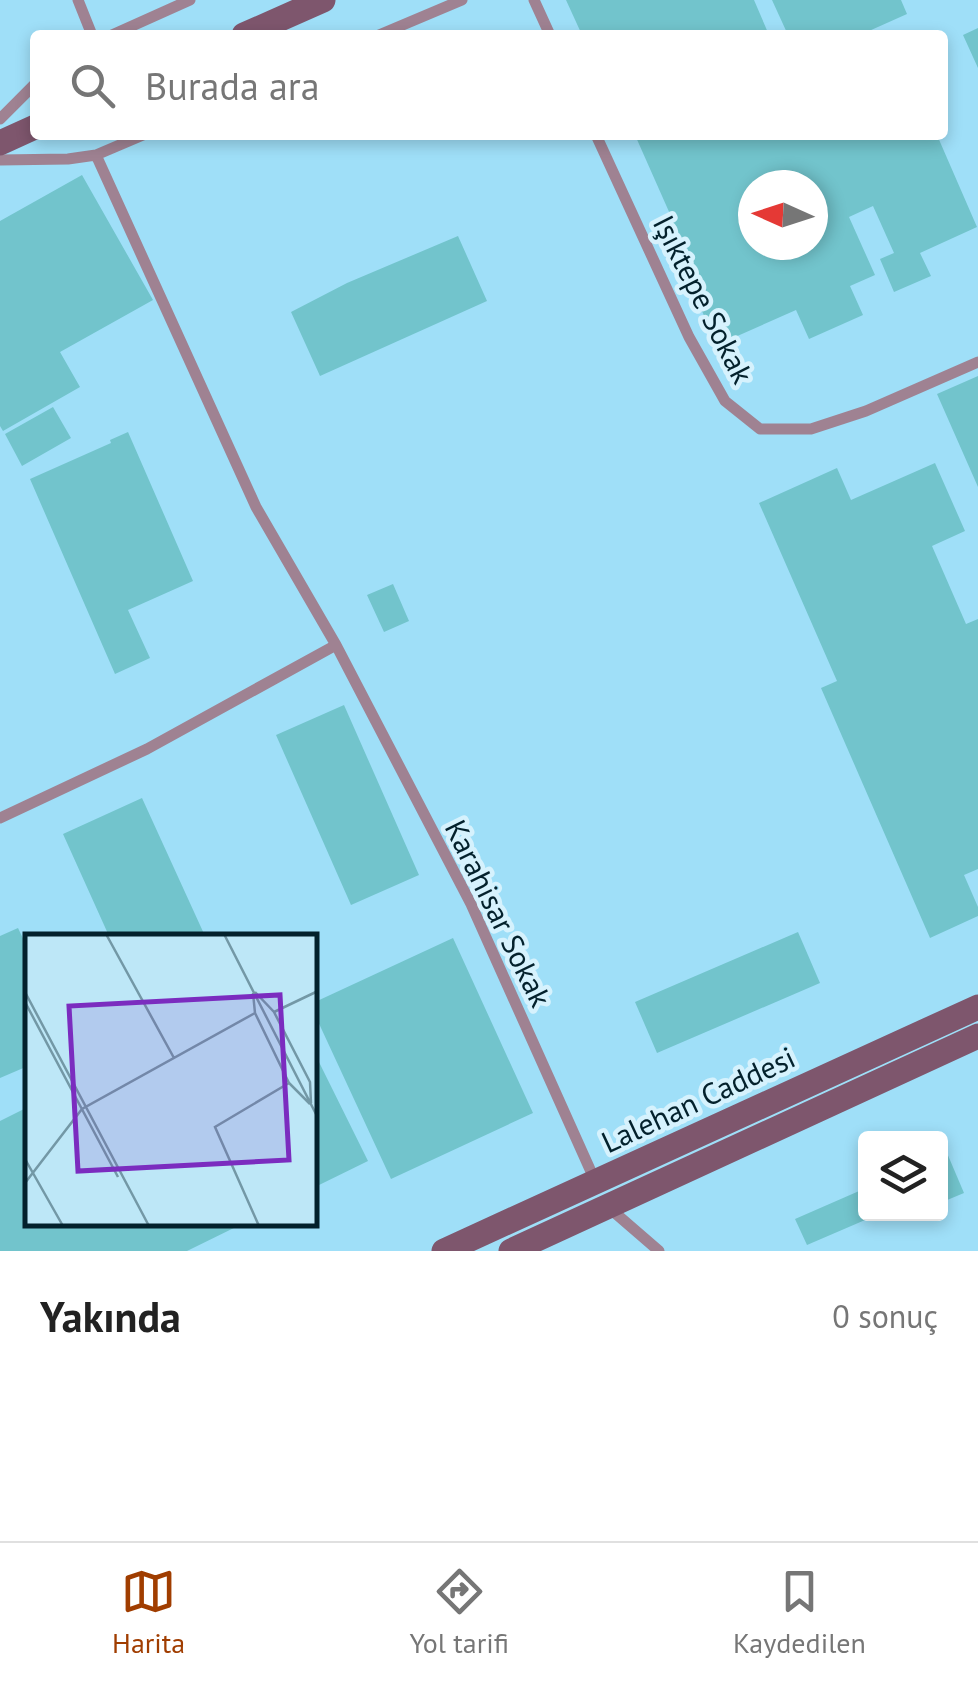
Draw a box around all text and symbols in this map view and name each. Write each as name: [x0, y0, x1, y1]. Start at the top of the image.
search box: [30, 30, 948, 140]
icon: search: [65, 58, 120, 113]
text: Burada ara: [145, 61, 320, 110]
north arrow: [738, 170, 828, 260]
street label: Işıktepe Sokak: [645, 208, 763, 390]
street label: Karahisar Sokak: [437, 813, 561, 1013]
inset map: [25, 934, 318, 1226]
street label: Lalehan Caddesi: [595, 1037, 801, 1161]
map controls: [858, 1131, 948, 1221]
button: layers: [858, 1131, 948, 1221]
text: Yakında: [40, 1289, 181, 1344]
text: 0 sonuç: [832, 1295, 938, 1337]
tab: Harita: [112, 1564, 185, 1661]
tab: Yol tarifi: [409, 1564, 509, 1661]
tab: Kaydedilen: [733, 1564, 866, 1661]

